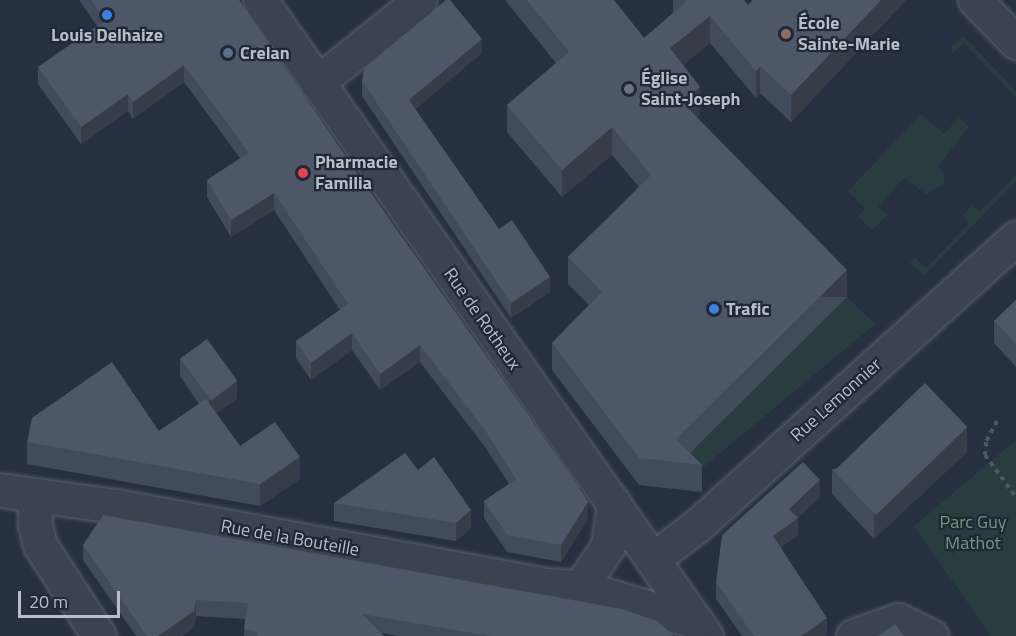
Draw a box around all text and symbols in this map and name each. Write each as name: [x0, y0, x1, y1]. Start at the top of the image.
marker: Louis Delhaize: [100, 8, 114, 22]
place label: École Sainte-Marie: [798, 13, 900, 56]
place label: Louis Delhaize: [51, 24, 163, 46]
marker: École Sainte-Marie: [779, 27, 793, 41]
place label: Crelan: [240, 42, 290, 64]
marker: Crelan: [221, 46, 235, 60]
place label: Église Saint-Joseph: [641, 68, 741, 110]
marker: Église Saint-Joseph: [622, 82, 636, 96]
place label: Pharmacie Familia: [315, 152, 398, 195]
marker: Pharmacie Familia: [296, 166, 310, 180]
street label: Rue de Rotheux: [439, 264, 525, 374]
place label: Trafic: [726, 298, 770, 320]
marker: Trafic: [707, 302, 721, 316]
street label: Rue Lemonnier: [786, 354, 886, 446]
park label: Parc Guy Mathot: [940, 512, 1006, 554]
street label: Rue de la Bouteille: [219, 515, 361, 561]
scale bar: [21, 579, 123, 617]
text: 20 m: [29, 588, 68, 615]

